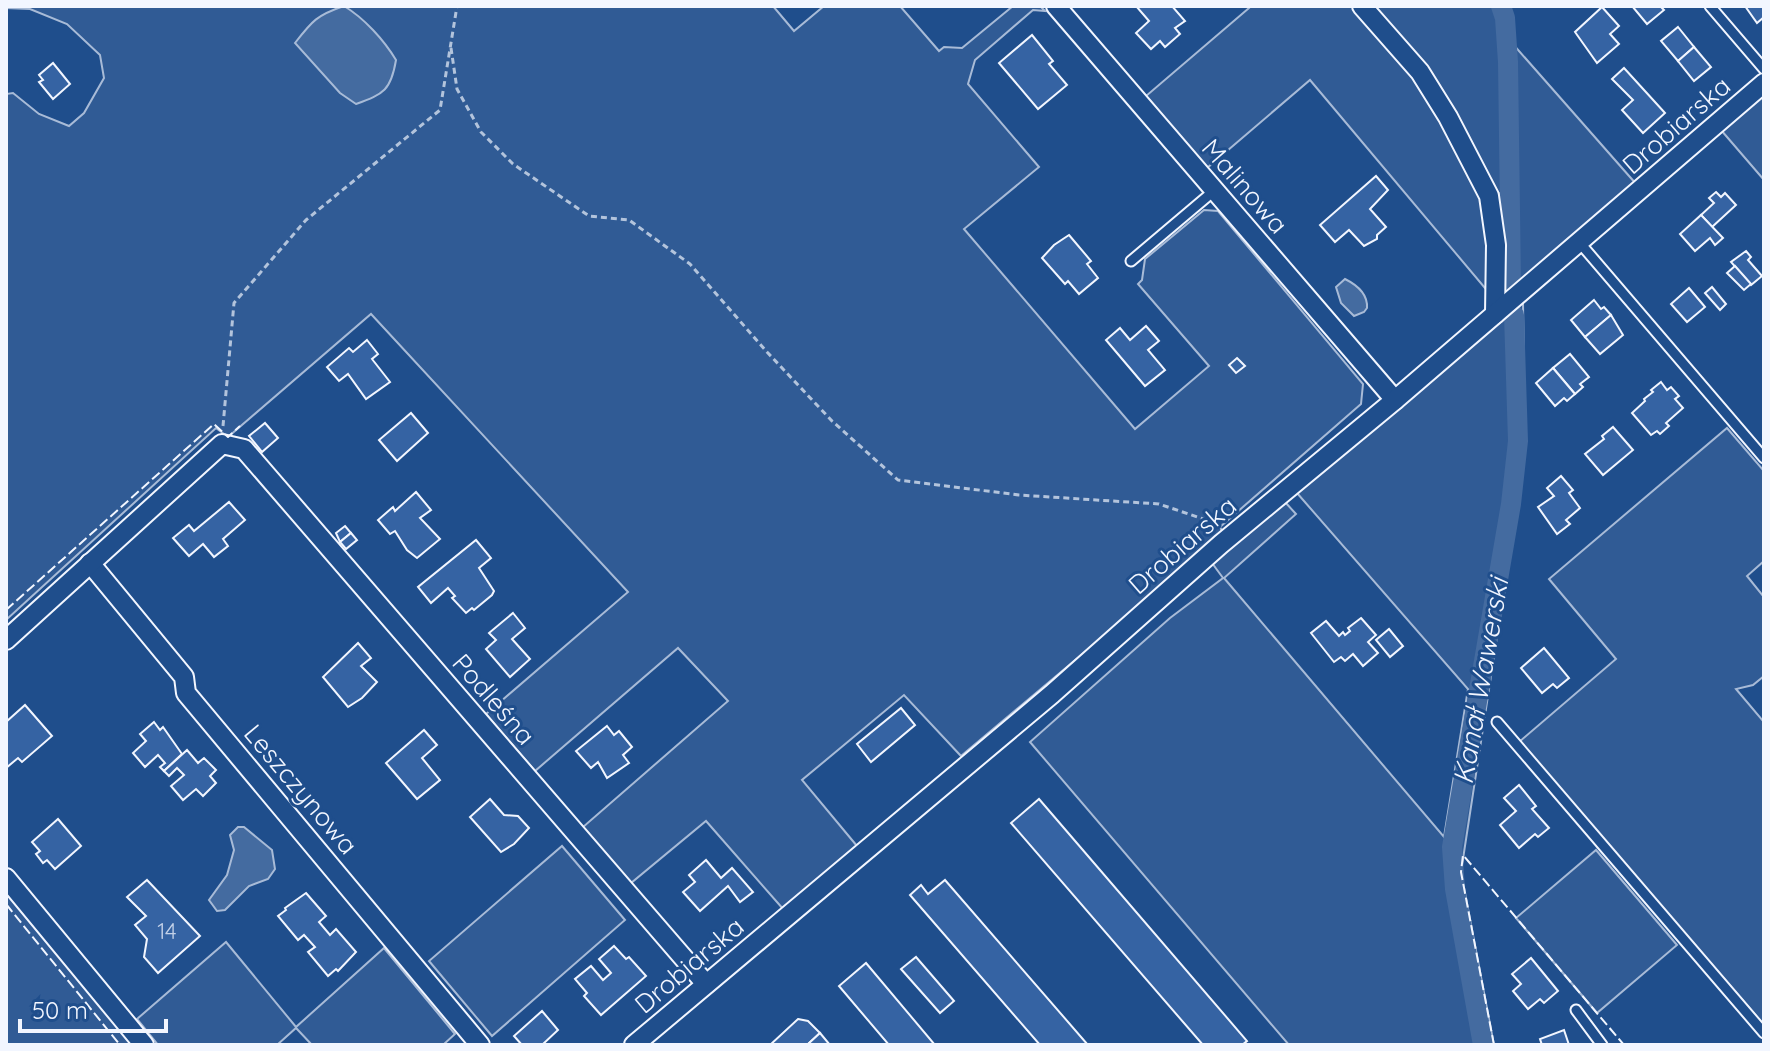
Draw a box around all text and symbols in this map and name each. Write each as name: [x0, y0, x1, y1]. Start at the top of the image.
street label: Drobiarska: [1615, 69, 1737, 181]
street label: Malinowa: [1195, 132, 1295, 240]
street label: Drobiarska: [1121, 489, 1243, 601]
water label: Kanał Wawerski: [1445, 572, 1516, 787]
street label: Podleśna: [445, 647, 543, 751]
street label: Leszczynowa: [237, 717, 365, 861]
street label: Drobiarska: [628, 910, 750, 1020]
house number: 14: [157, 917, 177, 945]
scale bar: [20, 983, 166, 1033]
text: 50 m: [32, 995, 88, 1025]

